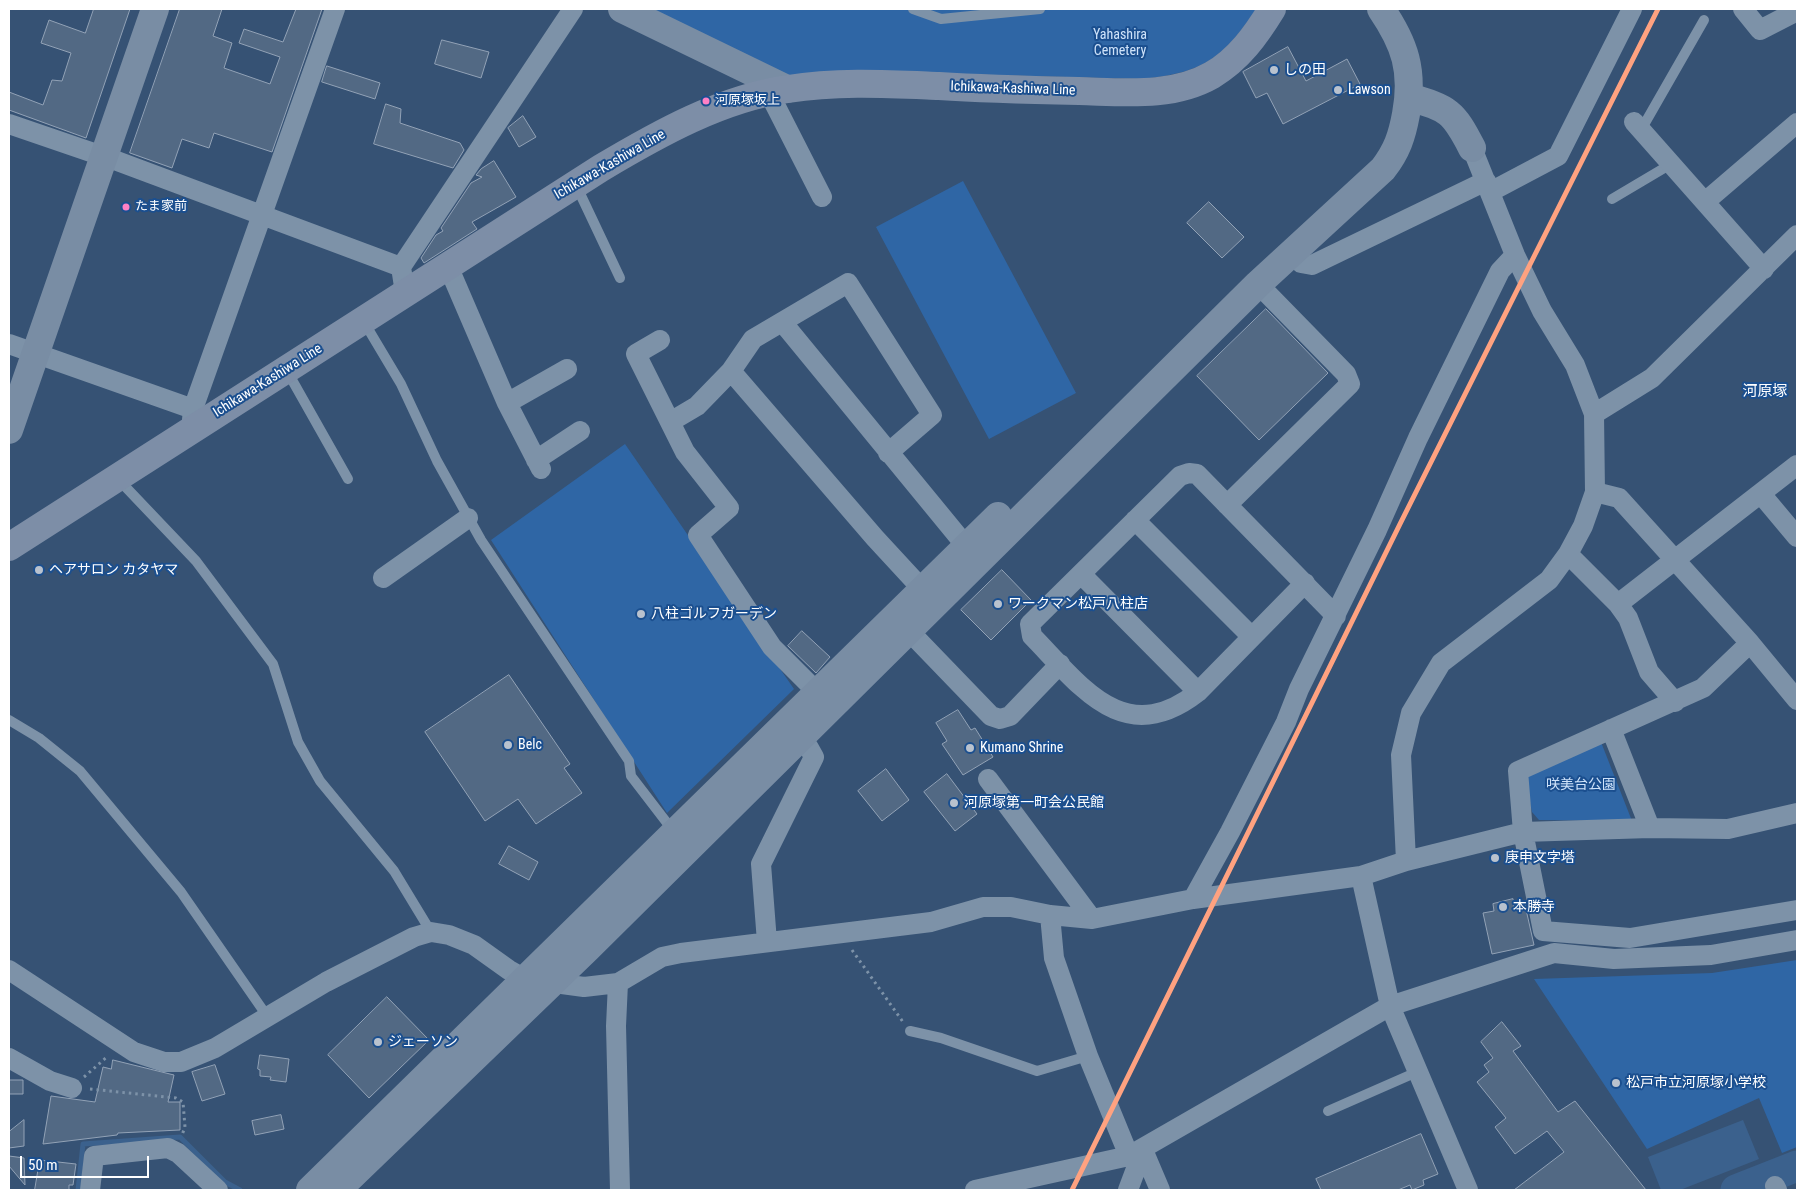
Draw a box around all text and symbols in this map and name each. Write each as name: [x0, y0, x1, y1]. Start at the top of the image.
park label: Yahashira Cemetery: [1093, 27, 1147, 59]
place label: しの田: [1284, 62, 1326, 78]
marker: しの田: [1268, 64, 1280, 76]
street label: Ichikawa-Kashiwa Line: [950, 78, 1076, 100]
place label: Lawson: [1348, 82, 1391, 98]
marker: Lawson: [1332, 84, 1344, 96]
place label: 河原塚坂上: [715, 93, 780, 109]
marker: 河原塚坂上: [701, 96, 711, 106]
street label: Ichikawa-Kashiwa Line: [552, 126, 668, 204]
place label: たま家前: [135, 199, 187, 215]
marker: たま家前: [121, 202, 131, 212]
street label: Ichikawa-Kashiwa Line: [210, 341, 326, 421]
district label: 河原塚: [1743, 383, 1787, 401]
place label: ヘアサロン カタヤマ: [49, 562, 178, 578]
marker: ヘアサロン カタヤマ: [33, 564, 45, 576]
place label: ワークマン松戸八柱店: [1008, 596, 1148, 612]
marker: ワークマン松戸八柱店: [992, 598, 1004, 610]
place label: 八柱ゴルフガーデン: [651, 606, 777, 622]
marker: 八柱ゴルフガーデン: [635, 608, 647, 620]
place label: Belc: [518, 737, 542, 753]
marker: Belc: [502, 739, 514, 751]
place label: Kumano Shrine: [980, 740, 1063, 756]
marker: Kumano Shrine: [964, 742, 976, 754]
park label: 咲美台公園: [1546, 777, 1616, 793]
place label: 河原塚第一町会公民館: [964, 795, 1104, 811]
marker: 河原塚第一町会公民館: [948, 797, 960, 809]
place label: 庚申文字塔: [1505, 850, 1575, 866]
marker: 庚申文字塔: [1489, 852, 1501, 864]
place label: 本勝寺: [1513, 899, 1555, 915]
marker: 本勝寺: [1497, 901, 1509, 913]
place label: ジェーソン: [388, 1034, 458, 1050]
marker: ジェーソン: [372, 1036, 384, 1048]
place label: 松戸市立河原塚小学校: [1626, 1075, 1766, 1091]
marker: 松戸市立河原塚小学校: [1610, 1077, 1622, 1089]
scale bar: [22, 1146, 151, 1178]
text: 50 m: [28, 1156, 58, 1174]

